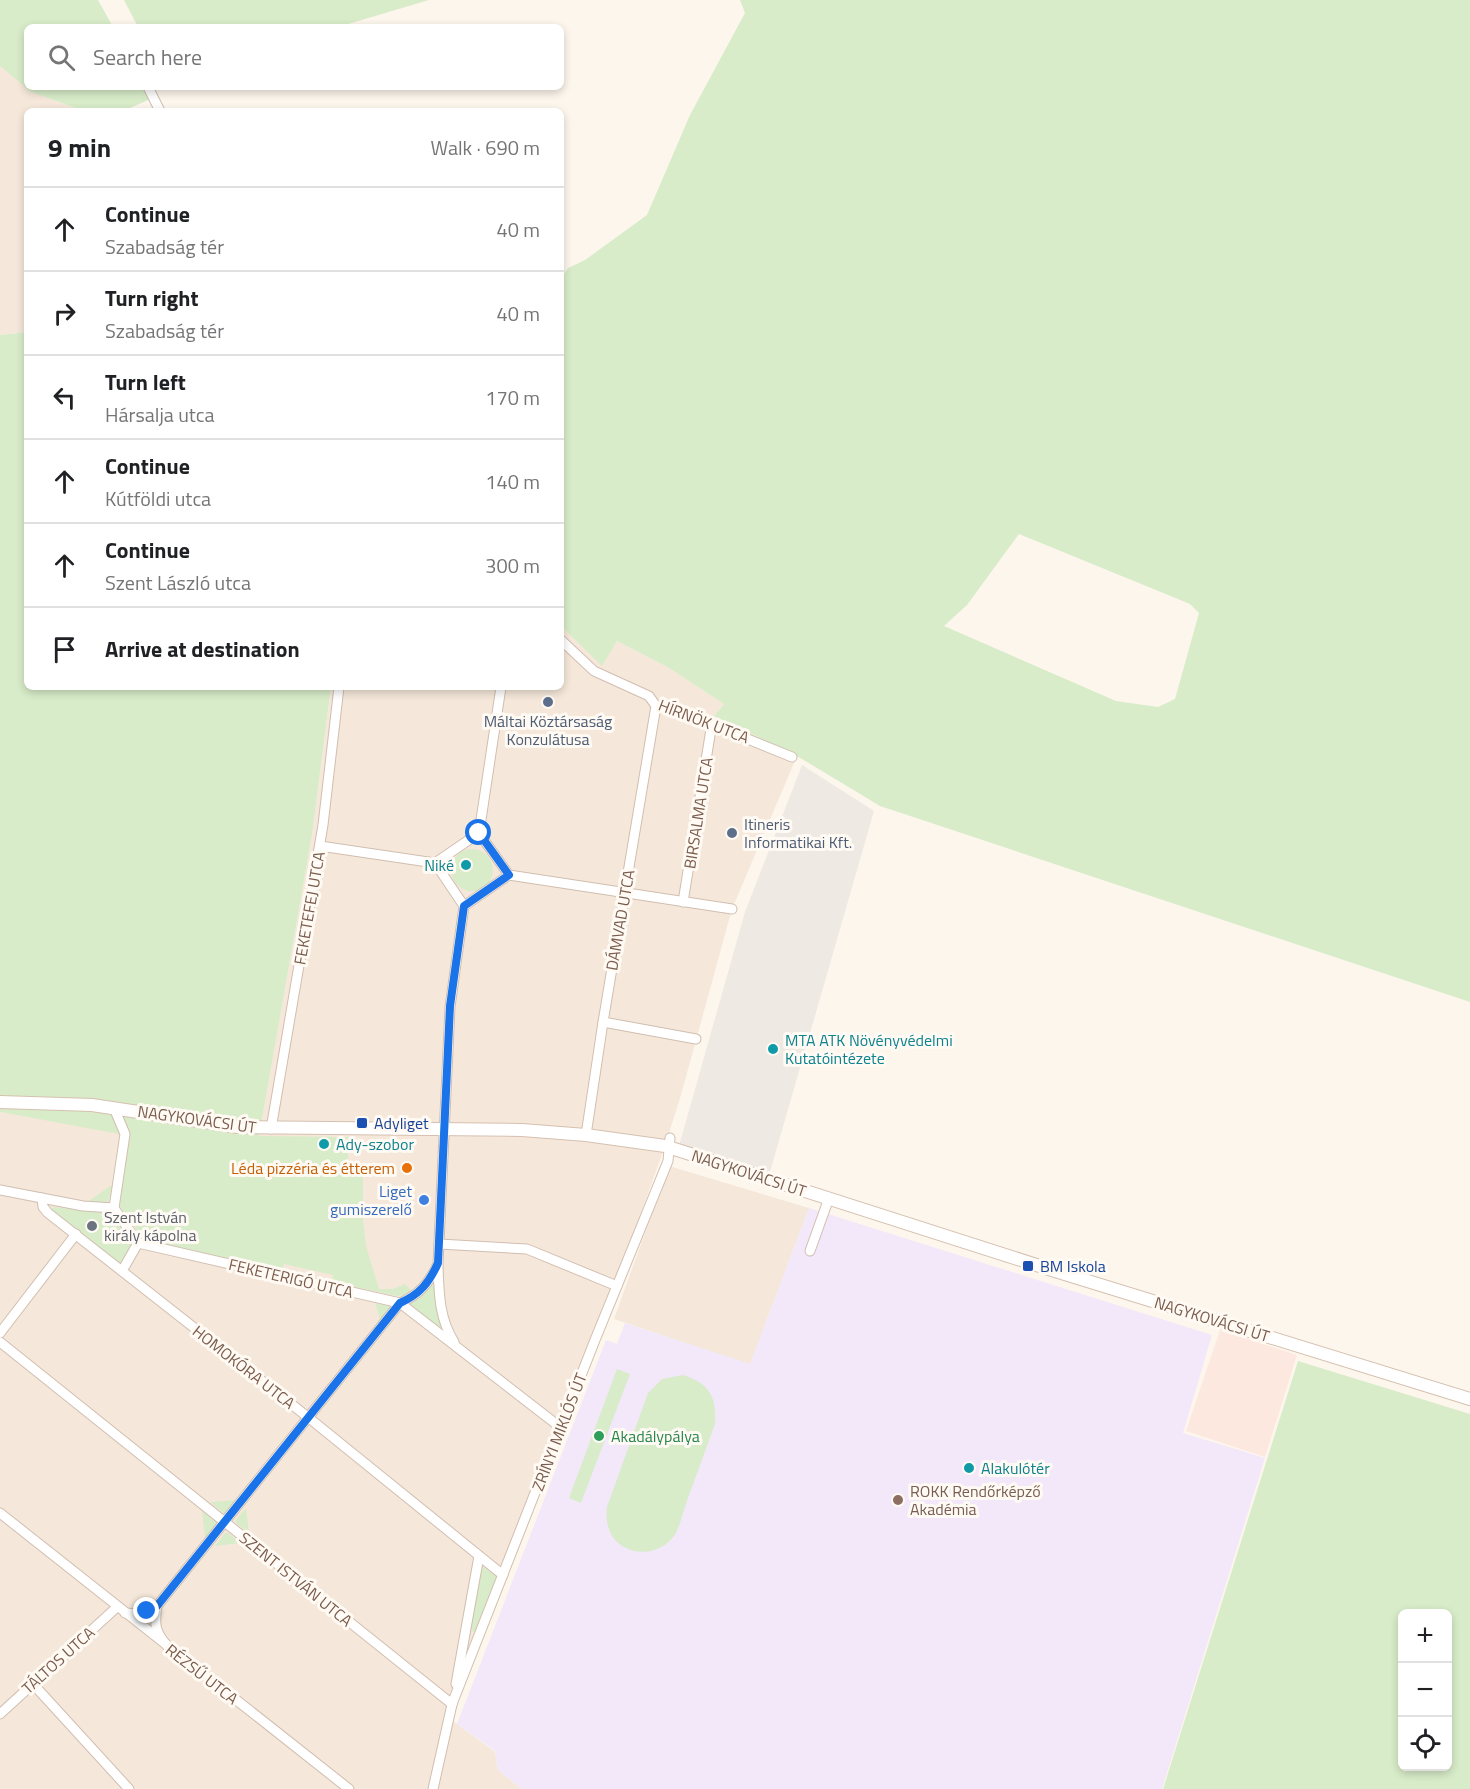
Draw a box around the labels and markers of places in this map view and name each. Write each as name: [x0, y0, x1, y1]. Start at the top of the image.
marker: Máltai Köztársaság Konzulátusa: [541, 695, 555, 709]
place label: Máltai Köztársaság Konzulátusa: [484, 709, 612, 751]
place label: Itineris Informatikai Kft.: [744, 812, 852, 854]
marker: Itineris Informatikai Kft.: [725, 826, 739, 840]
place label: Niké: [424, 853, 454, 877]
marker: Niké: [459, 858, 473, 872]
place label: MTA ATK Növényvédelmi Kutatóintézete: [785, 1028, 953, 1070]
marker: MTA ATK Növényvédelmi Kutatóintézete: [766, 1042, 780, 1056]
place label: Adyliget: [374, 1111, 429, 1135]
marker: Adyliget: [355, 1116, 369, 1130]
place label: Ady-szobor: [336, 1132, 414, 1156]
marker: Ady-szobor: [317, 1137, 331, 1151]
place label: Léda pizzéria és étterem: [231, 1156, 395, 1180]
marker: Léda pizzéria és étterem: [400, 1161, 414, 1175]
place label: Liget gumiszerelő: [330, 1179, 412, 1221]
marker: Liget gumiszerelő: [417, 1193, 431, 1207]
place label: Szent István király kápolna: [104, 1205, 196, 1247]
marker: Szent István király kápolna: [85, 1219, 99, 1233]
place label: BM Iskola: [1040, 1254, 1106, 1278]
marker: BM Iskola: [1021, 1259, 1035, 1273]
place label: Akadálypálya: [611, 1424, 700, 1448]
marker: Akadálypálya: [592, 1429, 606, 1443]
place label: Alakulótér: [981, 1456, 1050, 1480]
marker: Alakulótér: [962, 1461, 976, 1475]
place label: ROKK Rendőrképző Akadémia: [910, 1479, 1041, 1521]
marker: ROKK Rendőrképző Akadémia: [891, 1493, 905, 1507]

